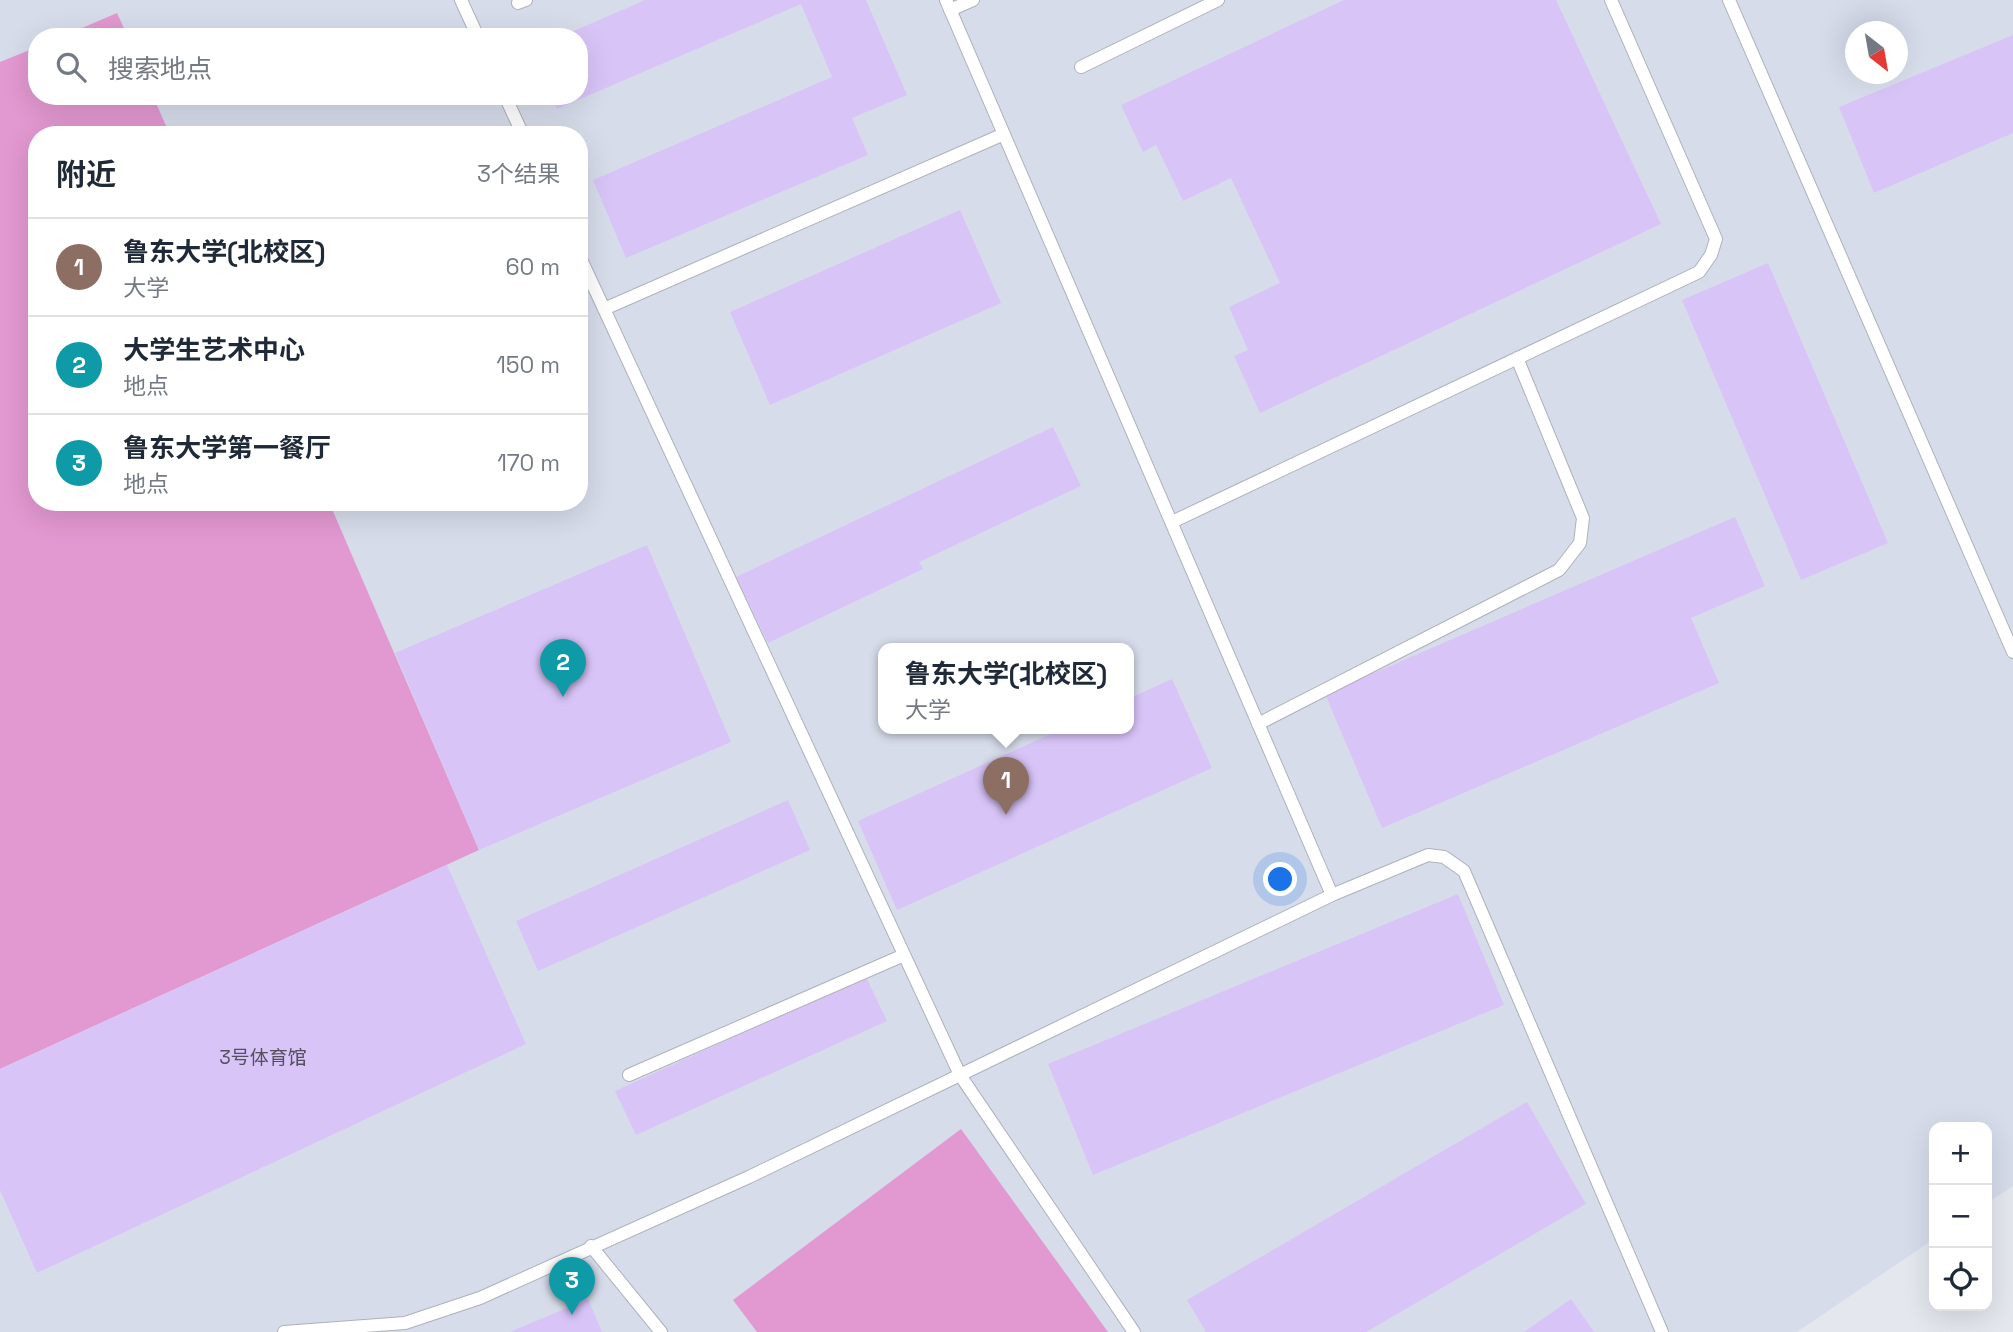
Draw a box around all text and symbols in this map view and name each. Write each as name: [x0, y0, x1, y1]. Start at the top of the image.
north arrow: [1845, 21, 1908, 84]
search box: [28, 28, 588, 105]
icon: search: [52, 48, 90, 86]
text: 搜索地点: [108, 52, 212, 86]
text: 附近: [56, 155, 116, 194]
text: 3个结果: [477, 159, 560, 189]
text: 鲁东大学(北校区): [123, 235, 326, 269]
text: 1: [74, 252, 84, 282]
text: 60 m: [505, 252, 560, 282]
text: 大学: [123, 273, 169, 303]
text: 大学生艺术中心: [123, 333, 305, 367]
text: 2: [72, 350, 86, 380]
text: 150 m: [496, 350, 560, 380]
text: 地点: [123, 371, 169, 401]
text: 鲁东大学第一餐厅: [123, 431, 331, 465]
text: 3: [72, 448, 86, 478]
text: 170 m: [497, 448, 560, 478]
text: 地点: [123, 469, 169, 499]
pin: 2: [540, 639, 586, 697]
popup: [878, 643, 1134, 734]
text: 鲁东大学(北校区): [905, 657, 1107, 691]
text: 大学: [905, 695, 951, 725]
pin: 1: [983, 757, 1029, 815]
your location: [1263, 862, 1297, 896]
house number: 3号体育馆: [219, 1045, 307, 1070]
map controls: [1929, 1122, 1992, 1311]
button: +: [1929, 1122, 1992, 1185]
button: −: [1929, 1185, 1992, 1248]
button: locate: [1929, 1248, 1992, 1311]
pin: 3: [549, 1257, 595, 1315]

